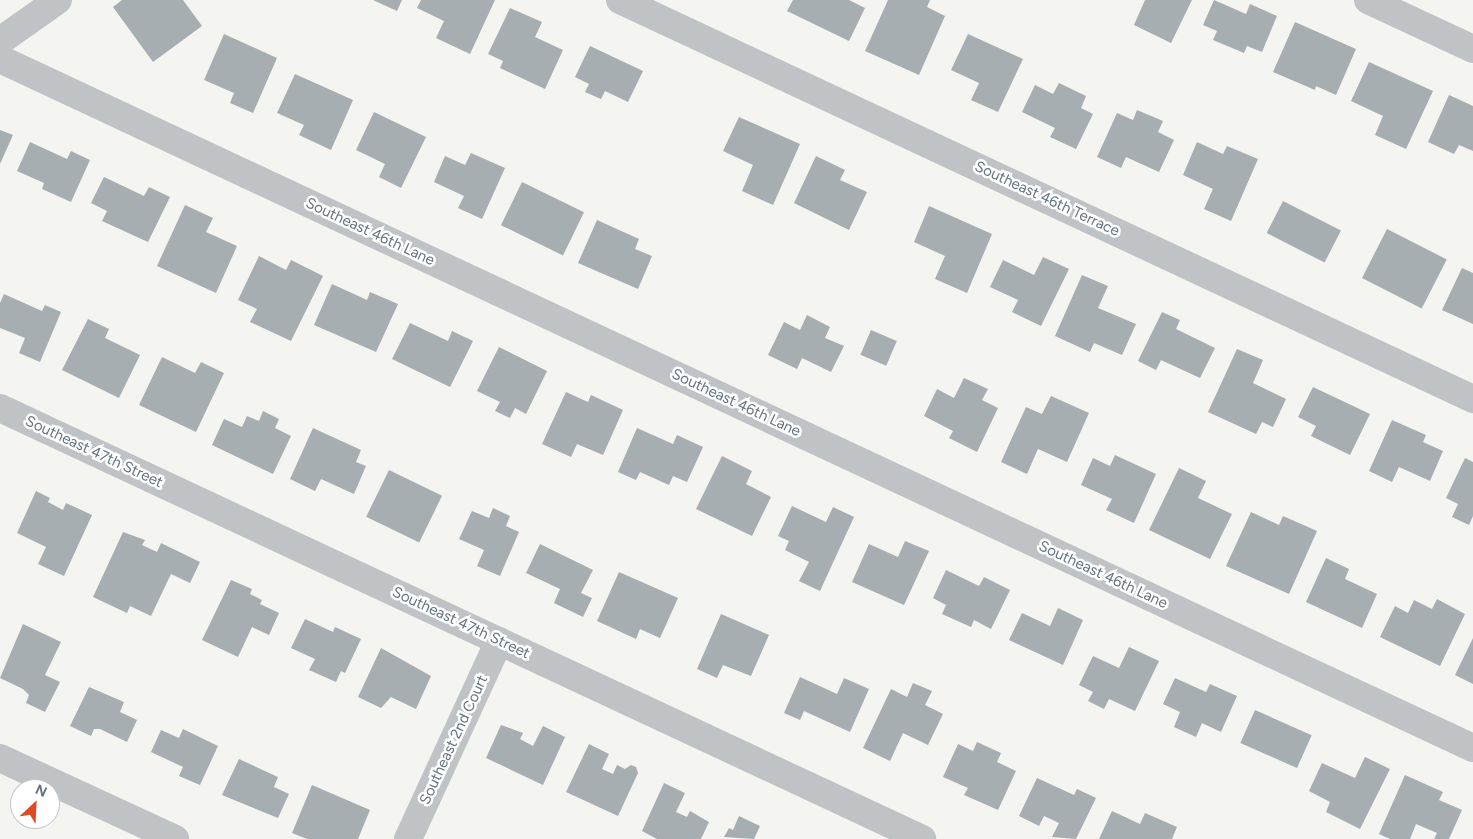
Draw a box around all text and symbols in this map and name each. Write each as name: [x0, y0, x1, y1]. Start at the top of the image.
street label: Southeast 46th Terrace: [972, 158, 1122, 240]
street label: Southeast 46th Lane: [303, 194, 437, 270]
street label: Southeast 46th Lane: [669, 365, 803, 441]
street label: Southeast 47th Street: [22, 412, 166, 492]
street label: Southeast 46th Lane: [1036, 537, 1170, 613]
street label: Southeast 47th Street: [389, 583, 533, 663]
street label: Southeast 2nd Court: [416, 673, 492, 807]
north arrow: [10, 779, 60, 829]
text: N: [33, 781, 50, 801]

